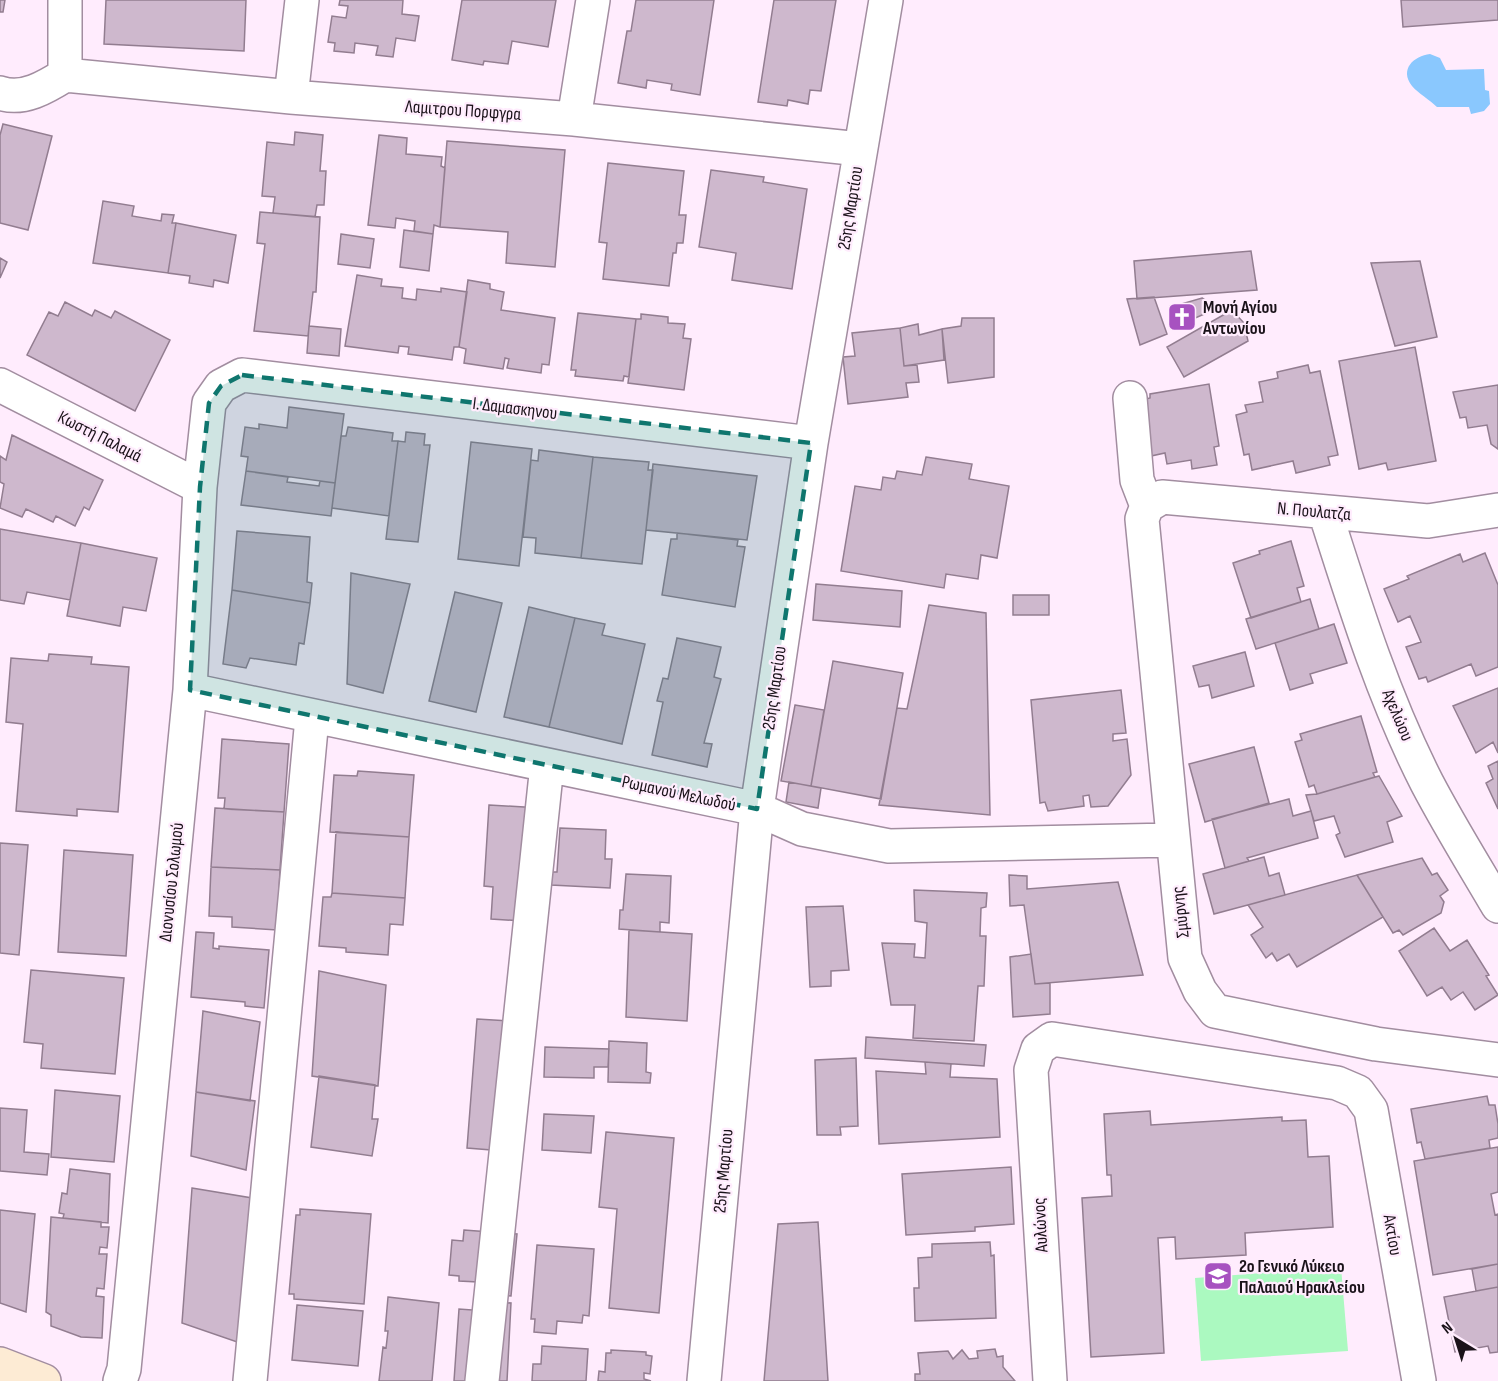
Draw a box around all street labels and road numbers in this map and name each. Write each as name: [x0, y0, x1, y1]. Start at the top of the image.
street label: Λαμιτρου Πορφγρα: [403, 96, 522, 125]
street label: 25ης Μαρτίου: [834, 165, 867, 251]
street label: Ι. Δαμασκηνου: [471, 393, 558, 424]
street label: Κωστή Παλαμά: [54, 406, 146, 467]
street label: Ν. Πουλατζα: [1276, 498, 1352, 525]
street label: 25ης Μαρτίου: [758, 645, 791, 731]
street label: Αχελώου: [1377, 685, 1418, 744]
street label: Ρωμανού Μελωδού: [620, 771, 738, 816]
street label: Διονυσίου Σολωμού: [155, 822, 188, 943]
street label: Σμύρνης: [1167, 885, 1194, 939]
street label: 25ης Μαρτίου: [709, 1128, 738, 1214]
street label: Αυλώνος: [1029, 1197, 1052, 1254]
street label: Ακτίου: [1378, 1212, 1406, 1257]

